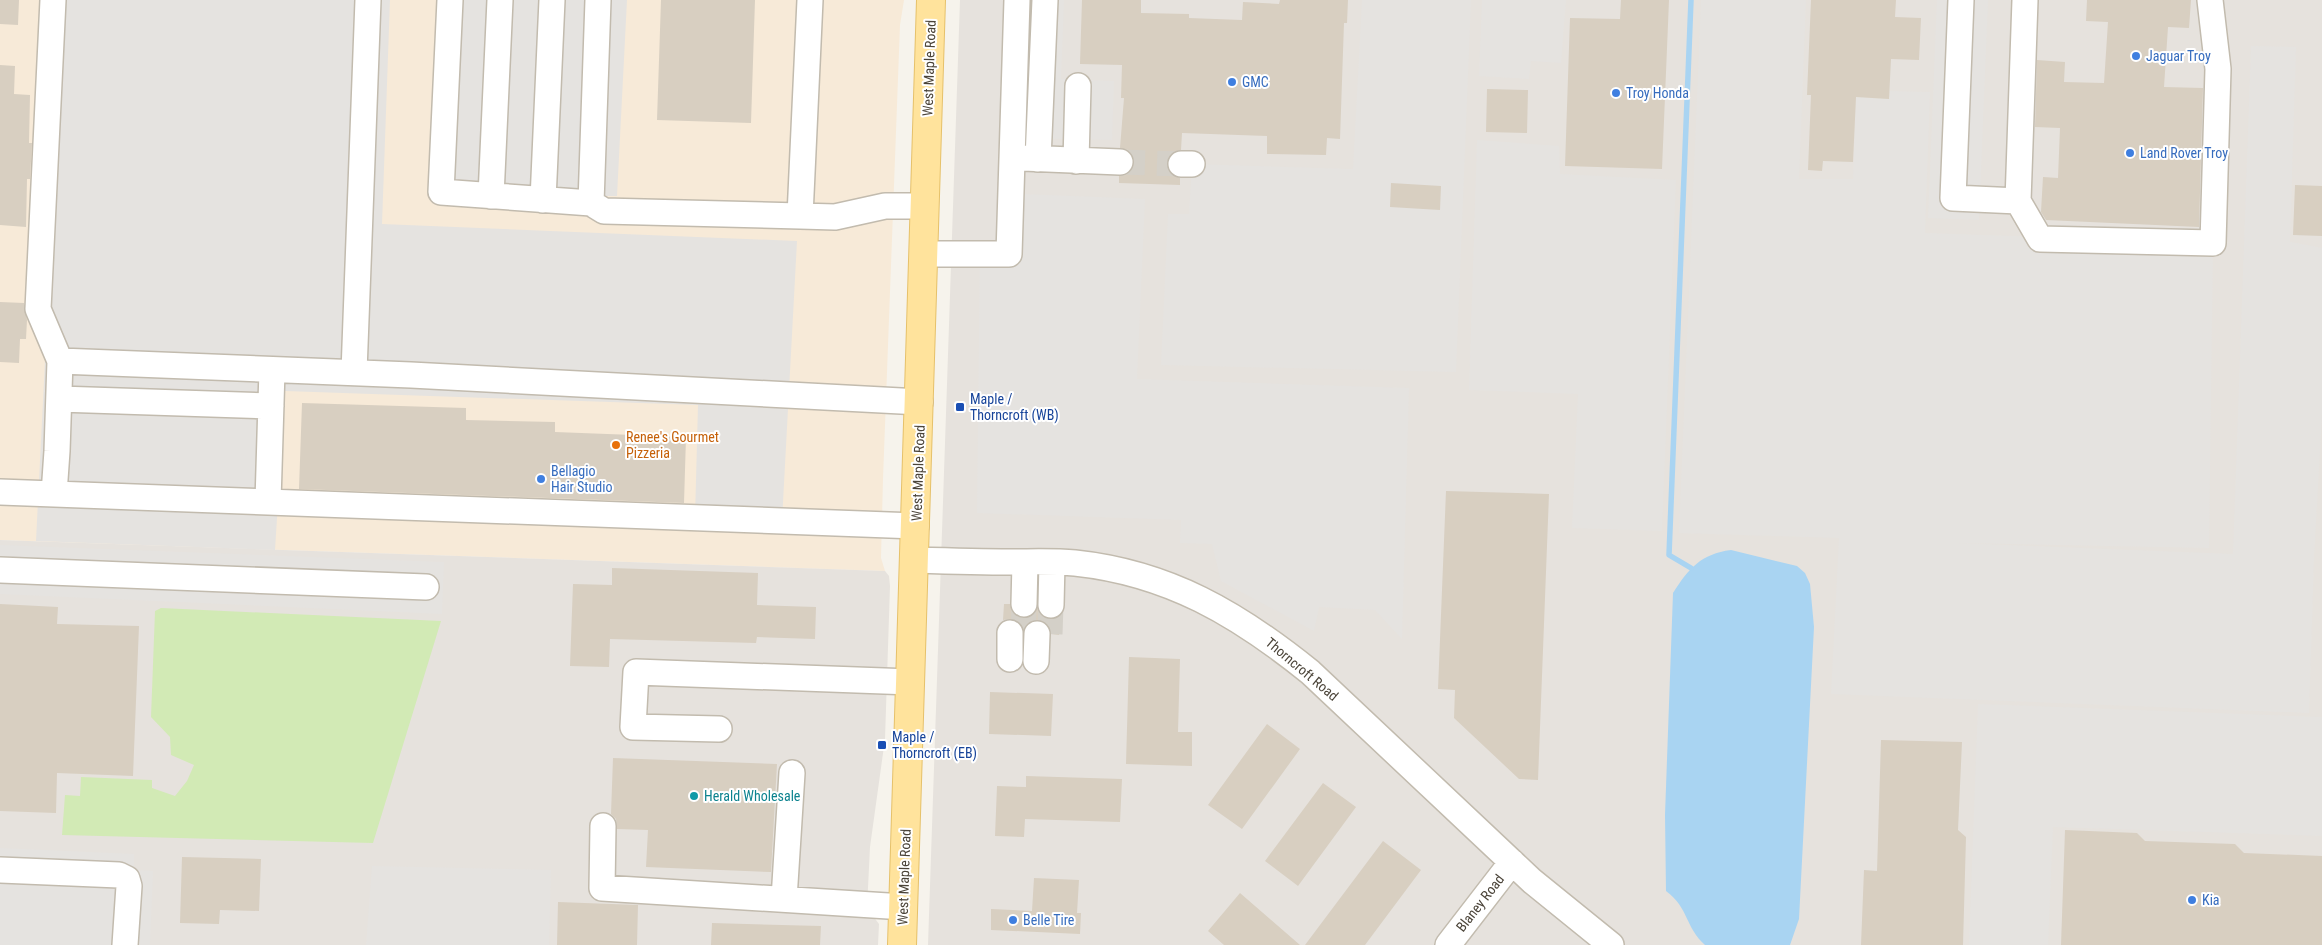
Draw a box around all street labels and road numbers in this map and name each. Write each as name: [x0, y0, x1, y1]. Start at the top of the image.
street label: West Maple Road: [919, 20, 939, 116]
street label: West Maple Road: [908, 425, 928, 521]
street label: Thorncroft Road: [1263, 634, 1341, 704]
street label: West Maple Road: [894, 829, 914, 925]
street label: Blaney Road: [1453, 871, 1507, 935]

